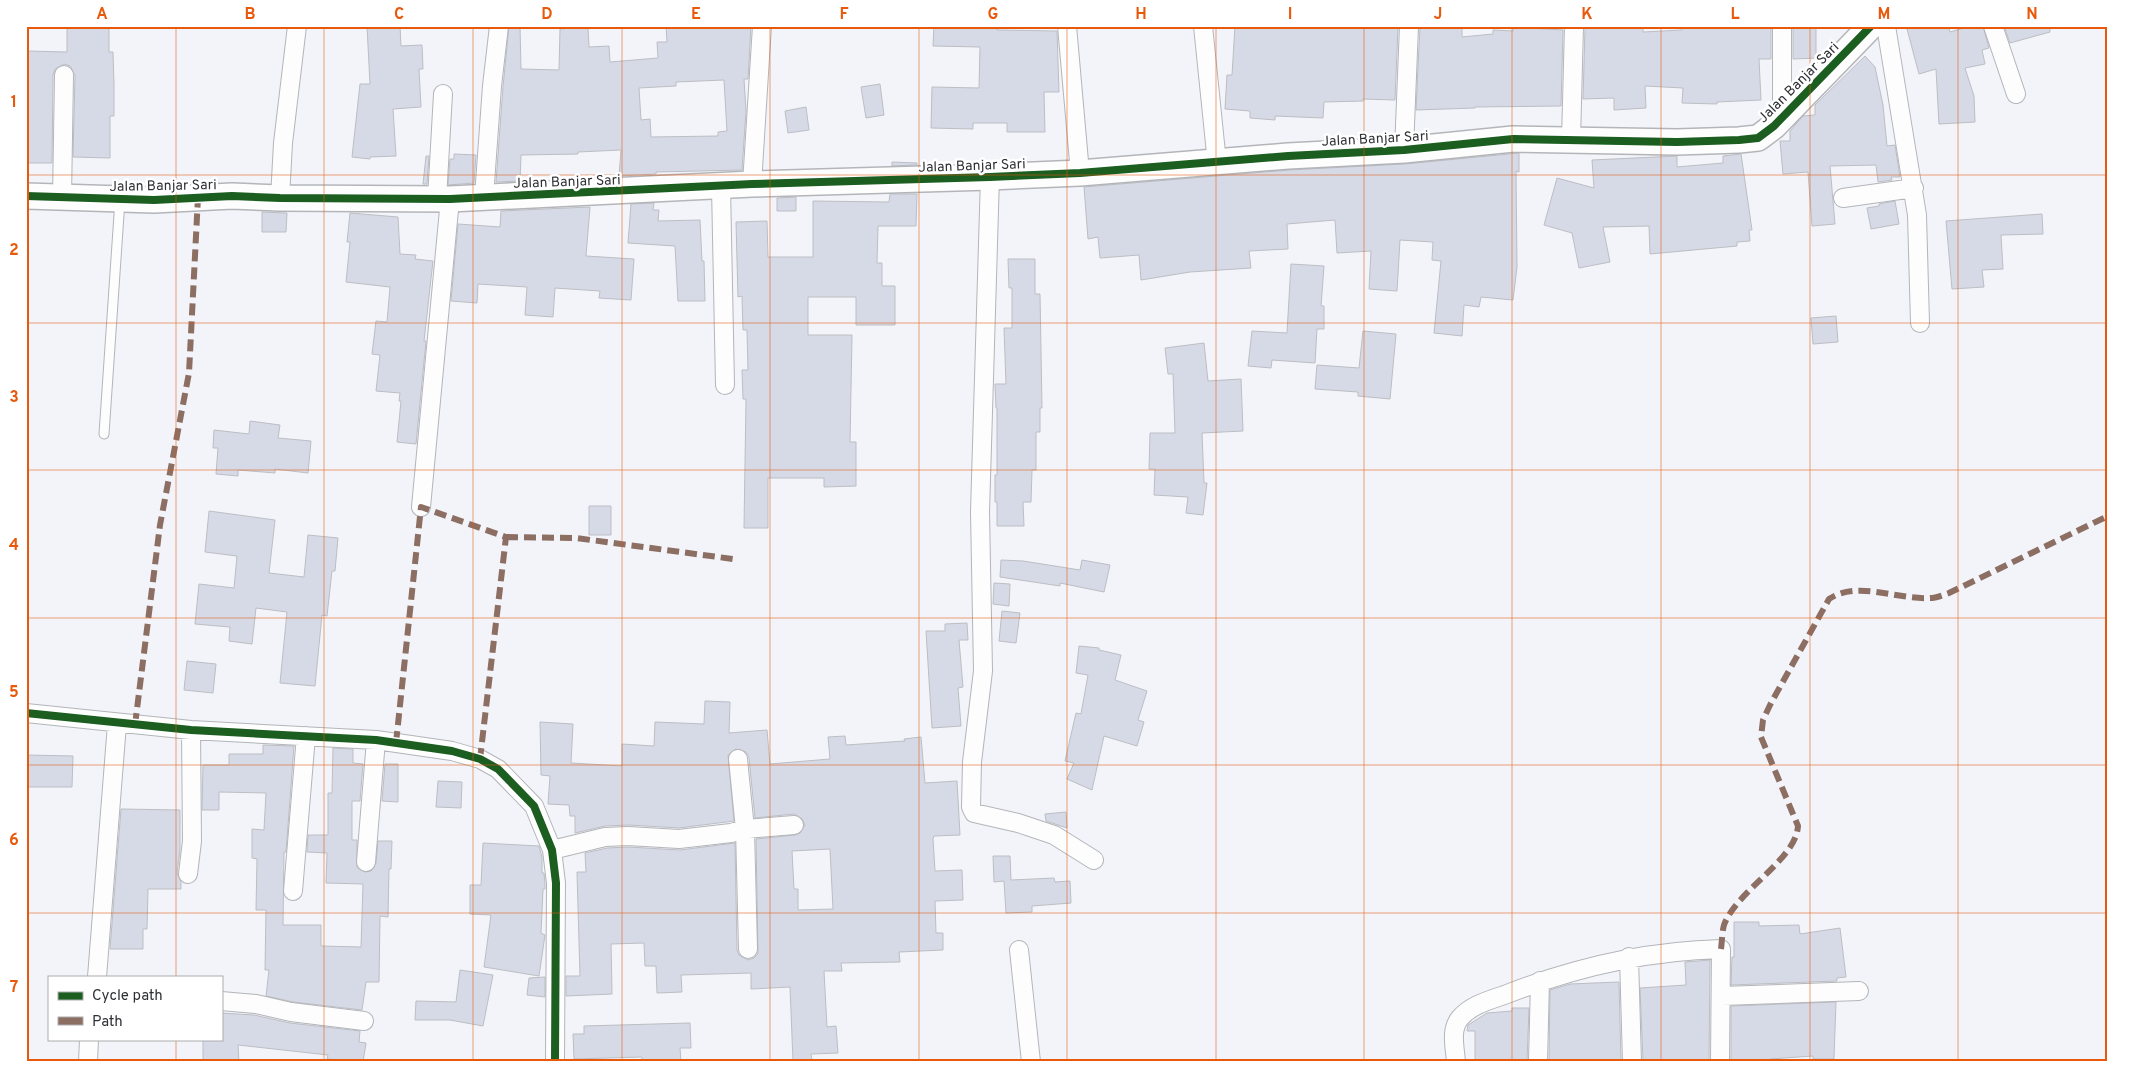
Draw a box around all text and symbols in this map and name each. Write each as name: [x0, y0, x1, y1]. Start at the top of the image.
text: A: [96, 5, 108, 25]
text: B: [244, 5, 256, 25]
text: C: [394, 5, 404, 25]
text: D: [541, 5, 553, 25]
text: E: [691, 5, 701, 25]
text: F: [839, 5, 849, 25]
text: G: [988, 5, 998, 25]
text: H: [1135, 5, 1147, 25]
text: I: [1288, 5, 1292, 25]
text: J: [1434, 5, 1442, 25]
text: K: [1581, 5, 1593, 25]
text: L: [1730, 5, 1740, 25]
text: M: [1878, 5, 1890, 25]
text: N: [2026, 5, 2038, 25]
street label: Jalan Banjar Sari: [1755, 39, 1843, 127]
text: 1: [11, 93, 17, 113]
street label: Jalan Banjar Sari: [1321, 128, 1429, 151]
street label: Jalan Banjar Sari: [918, 156, 1026, 177]
street label: Jalan Banjar Sari: [513, 172, 621, 193]
street label: Jalan Banjar Sari: [109, 177, 217, 196]
text: 2: [9, 241, 19, 261]
text: 3: [9, 388, 19, 408]
text: 4: [9, 536, 19, 556]
text: 5: [9, 683, 19, 703]
text: 6: [9, 831, 19, 851]
legend: [48, 976, 222, 1040]
text: 7: [10, 978, 18, 998]
text: Cycle path: [92, 987, 163, 1006]
text: Path: [92, 1013, 123, 1032]

